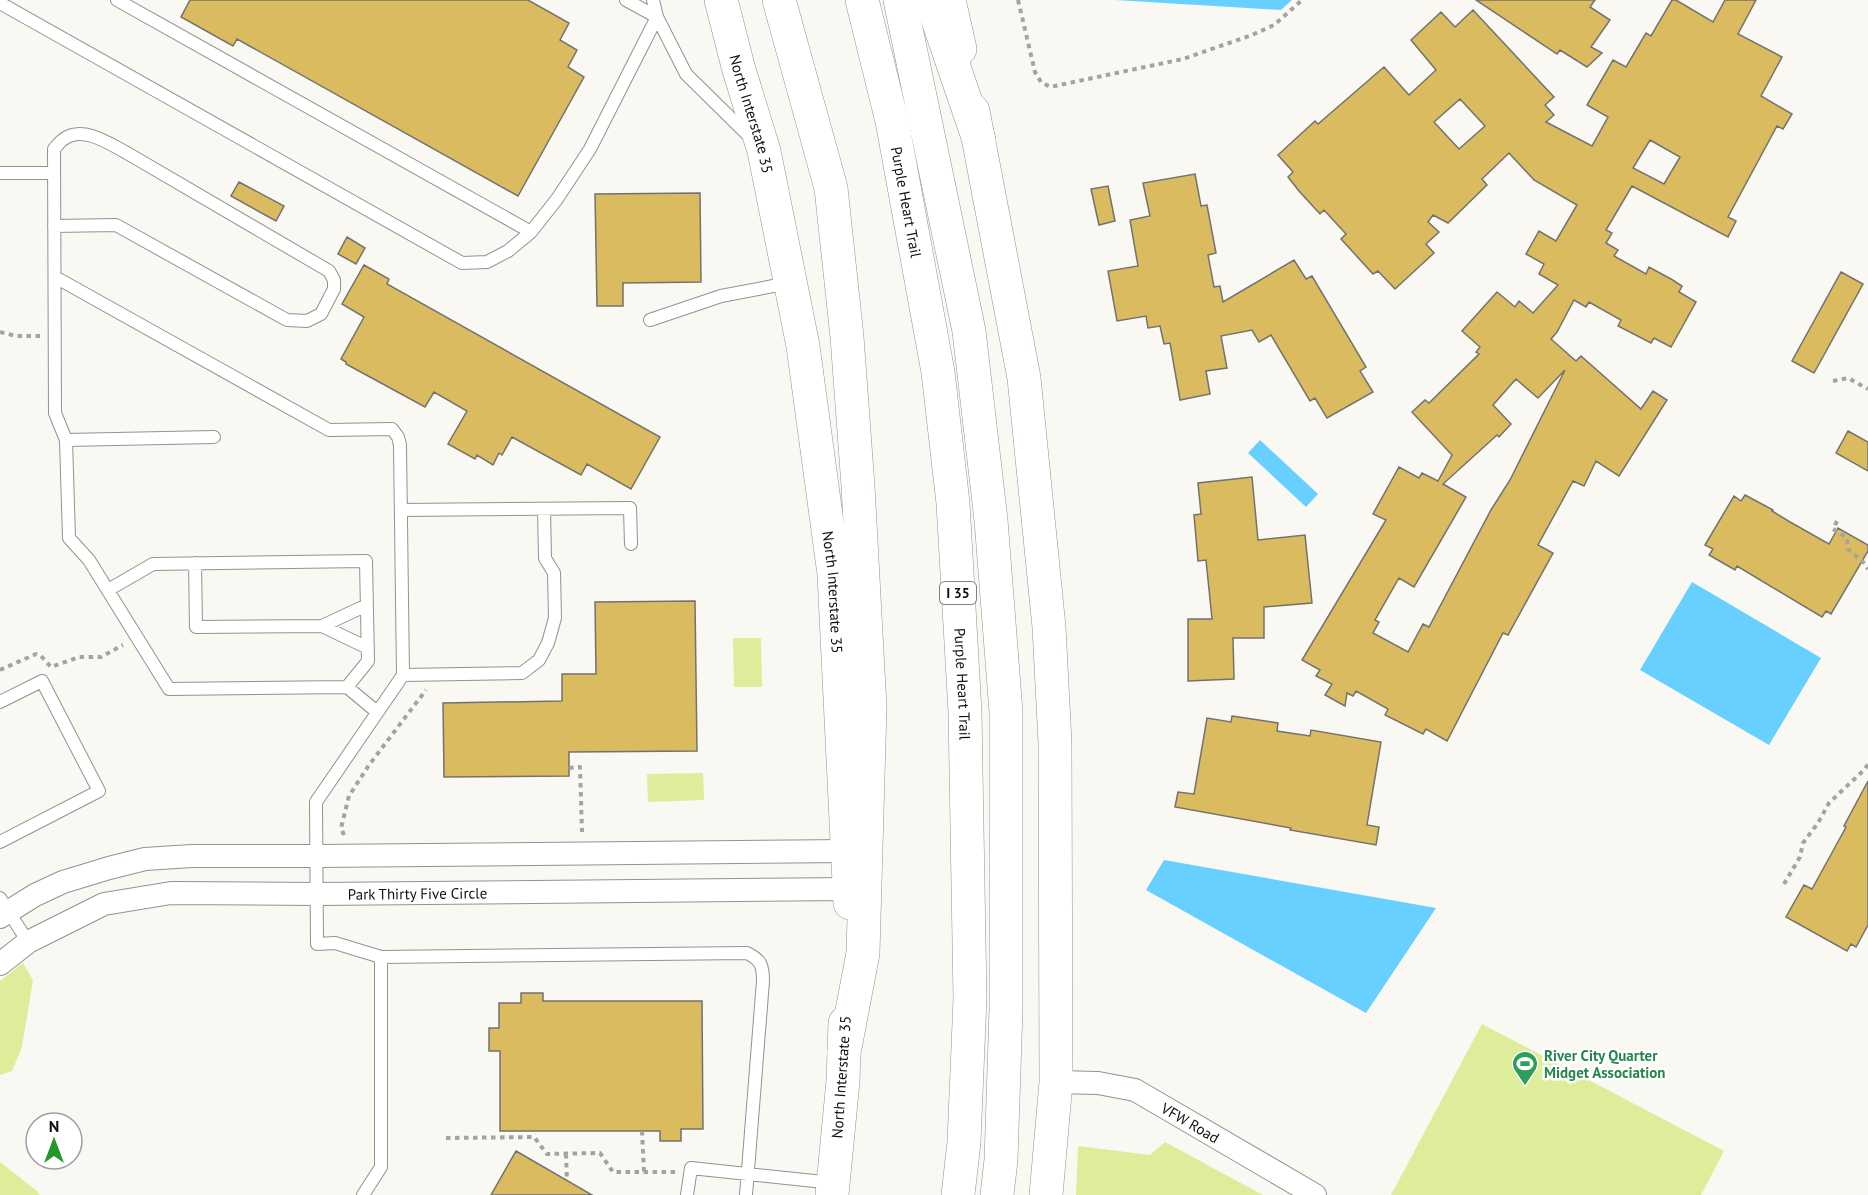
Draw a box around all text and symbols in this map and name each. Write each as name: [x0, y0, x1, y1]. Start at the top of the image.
street label: North Interstate 35: [726, 52, 778, 175]
street label: Purple Heart Trail: [887, 145, 926, 260]
street label: North Interstate 35: [819, 530, 847, 654]
road number: I 35: [940, 582, 976, 604]
street label: Purple Heart Trail: [951, 627, 975, 741]
street label: Park Thirty Five Circle: [348, 883, 487, 903]
street label: North Interstate 35: [827, 1015, 855, 1139]
place label: River City Quarter Midget Association: [1544, 1046, 1665, 1082]
sports icon: River City Quarter Midget Association: [1510, 1049, 1540, 1087]
street label: VFW Road: [1157, 1098, 1223, 1147]
north arrow: [24, 1111, 84, 1171]
text: N: [49, 1116, 59, 1136]

